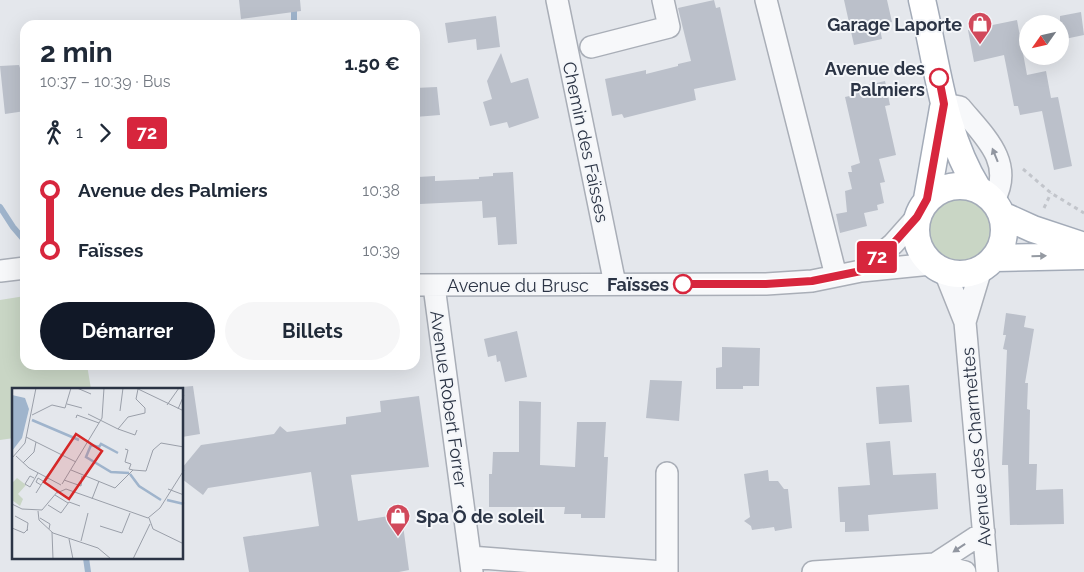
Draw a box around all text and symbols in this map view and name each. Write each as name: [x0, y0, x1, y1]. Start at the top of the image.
shop icon: Garage Laporte: [967, 11, 993, 45]
place label: Garage Laporte: [827, 14, 962, 35]
north arrow: [1019, 15, 1069, 65]
map controls: [1019, 15, 1069, 65]
text: 2 min: [40, 36, 113, 69]
text: 1.50 €: [344, 52, 400, 74]
place label: Avenue des Palmiers: [825, 58, 925, 100]
street label: Chemin des Faïsses: [559, 60, 613, 225]
marker: Avenue des Palmiers: [929, 68, 949, 88]
text: 10:37 – 10:39 · Bus: [40, 72, 171, 91]
icon: walk: [40, 119, 68, 147]
icon: forward: [91, 119, 119, 147]
text: 72: [137, 122, 157, 143]
text: 1: [76, 123, 83, 142]
one-way arrow: [991, 148, 999, 162]
text: Avenue des Palmiers: [78, 179, 268, 201]
text: 10:38: [362, 181, 400, 200]
text: Faïsses: [78, 239, 143, 261]
text: 10:39: [362, 241, 400, 260]
line badge: 72: [854, 241, 900, 273]
text: 72: [867, 246, 887, 267]
one-way arrow: [1032, 252, 1048, 260]
place label: Faïsses: [607, 274, 669, 295]
marker: Faïsses: [673, 274, 693, 294]
street label: Avenue du Brusc: [447, 275, 589, 296]
button: Démarrer: [40, 302, 215, 360]
button: Billets: [225, 302, 400, 360]
street label: Avenue Robert Forrer: [426, 309, 472, 490]
street label: Avenue des Charmettes: [957, 346, 995, 548]
inset map: [12, 388, 184, 560]
shop icon: Spa Ô de soleil: [385, 503, 411, 537]
place label: Spa Ô de soleil: [416, 505, 545, 527]
one-way arrow: [953, 543, 966, 553]

